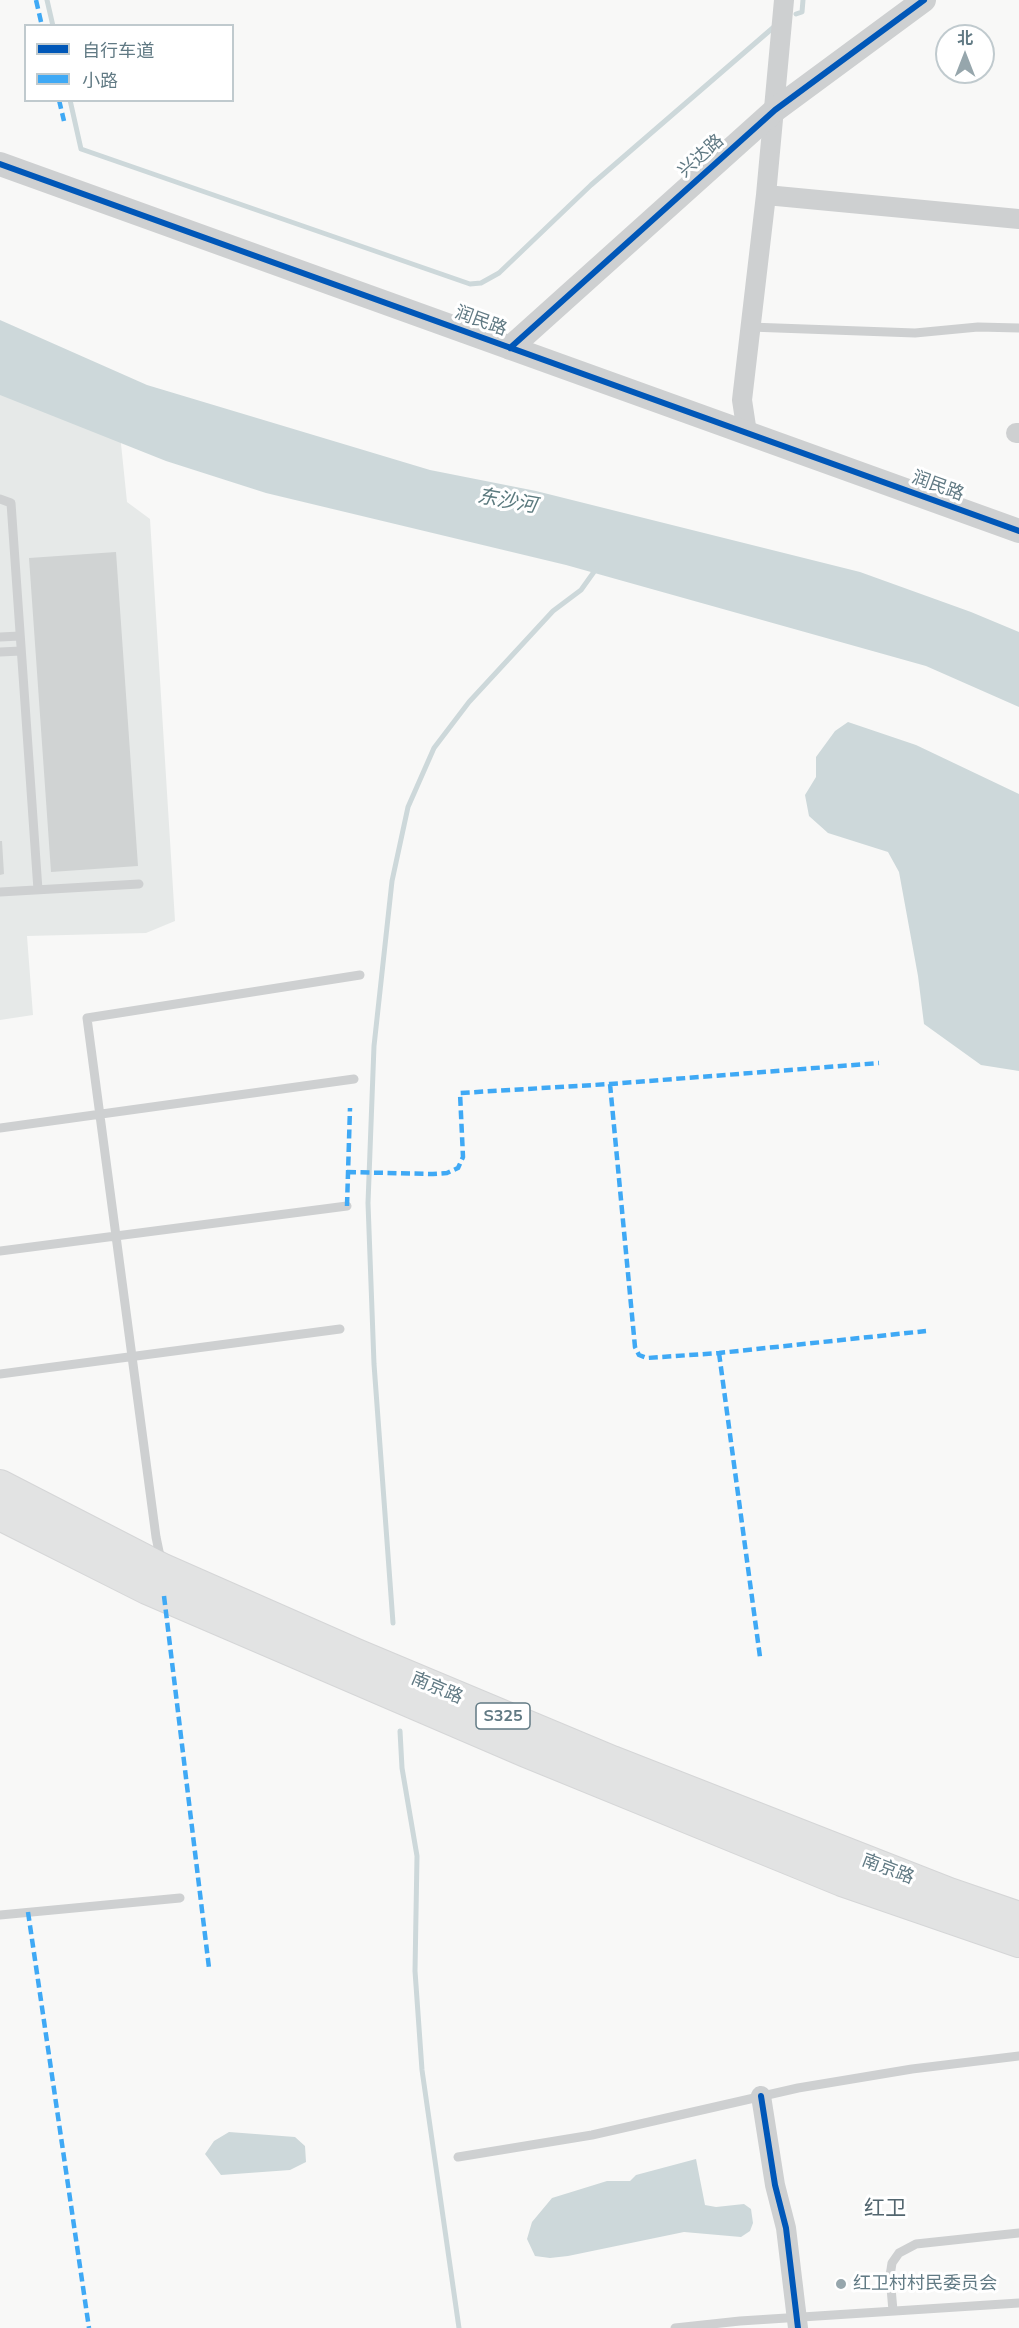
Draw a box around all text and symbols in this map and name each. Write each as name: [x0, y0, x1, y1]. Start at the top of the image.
legend: [24, 24, 234, 102]
north arrow: [935, 24, 995, 84]
text: 北: [957, 28, 973, 48]
text: 自行车道: [82, 39, 154, 62]
text: 小路: [82, 69, 118, 92]
street label: 兴达路: [674, 130, 728, 182]
street label: 润民路: [452, 302, 510, 340]
street label: 润民路: [909, 467, 967, 505]
water label: 东沙河: [475, 484, 539, 518]
street label: 南京路: [408, 1668, 466, 1708]
road number: S325: [476, 1703, 530, 1729]
street label: 南京路: [859, 1849, 917, 1889]
district label: 红卫: [864, 2196, 906, 2222]
place label: 红卫村村民委员会: [853, 2273, 997, 2295]
marker: 红卫村村民委员会: [834, 2277, 848, 2291]

